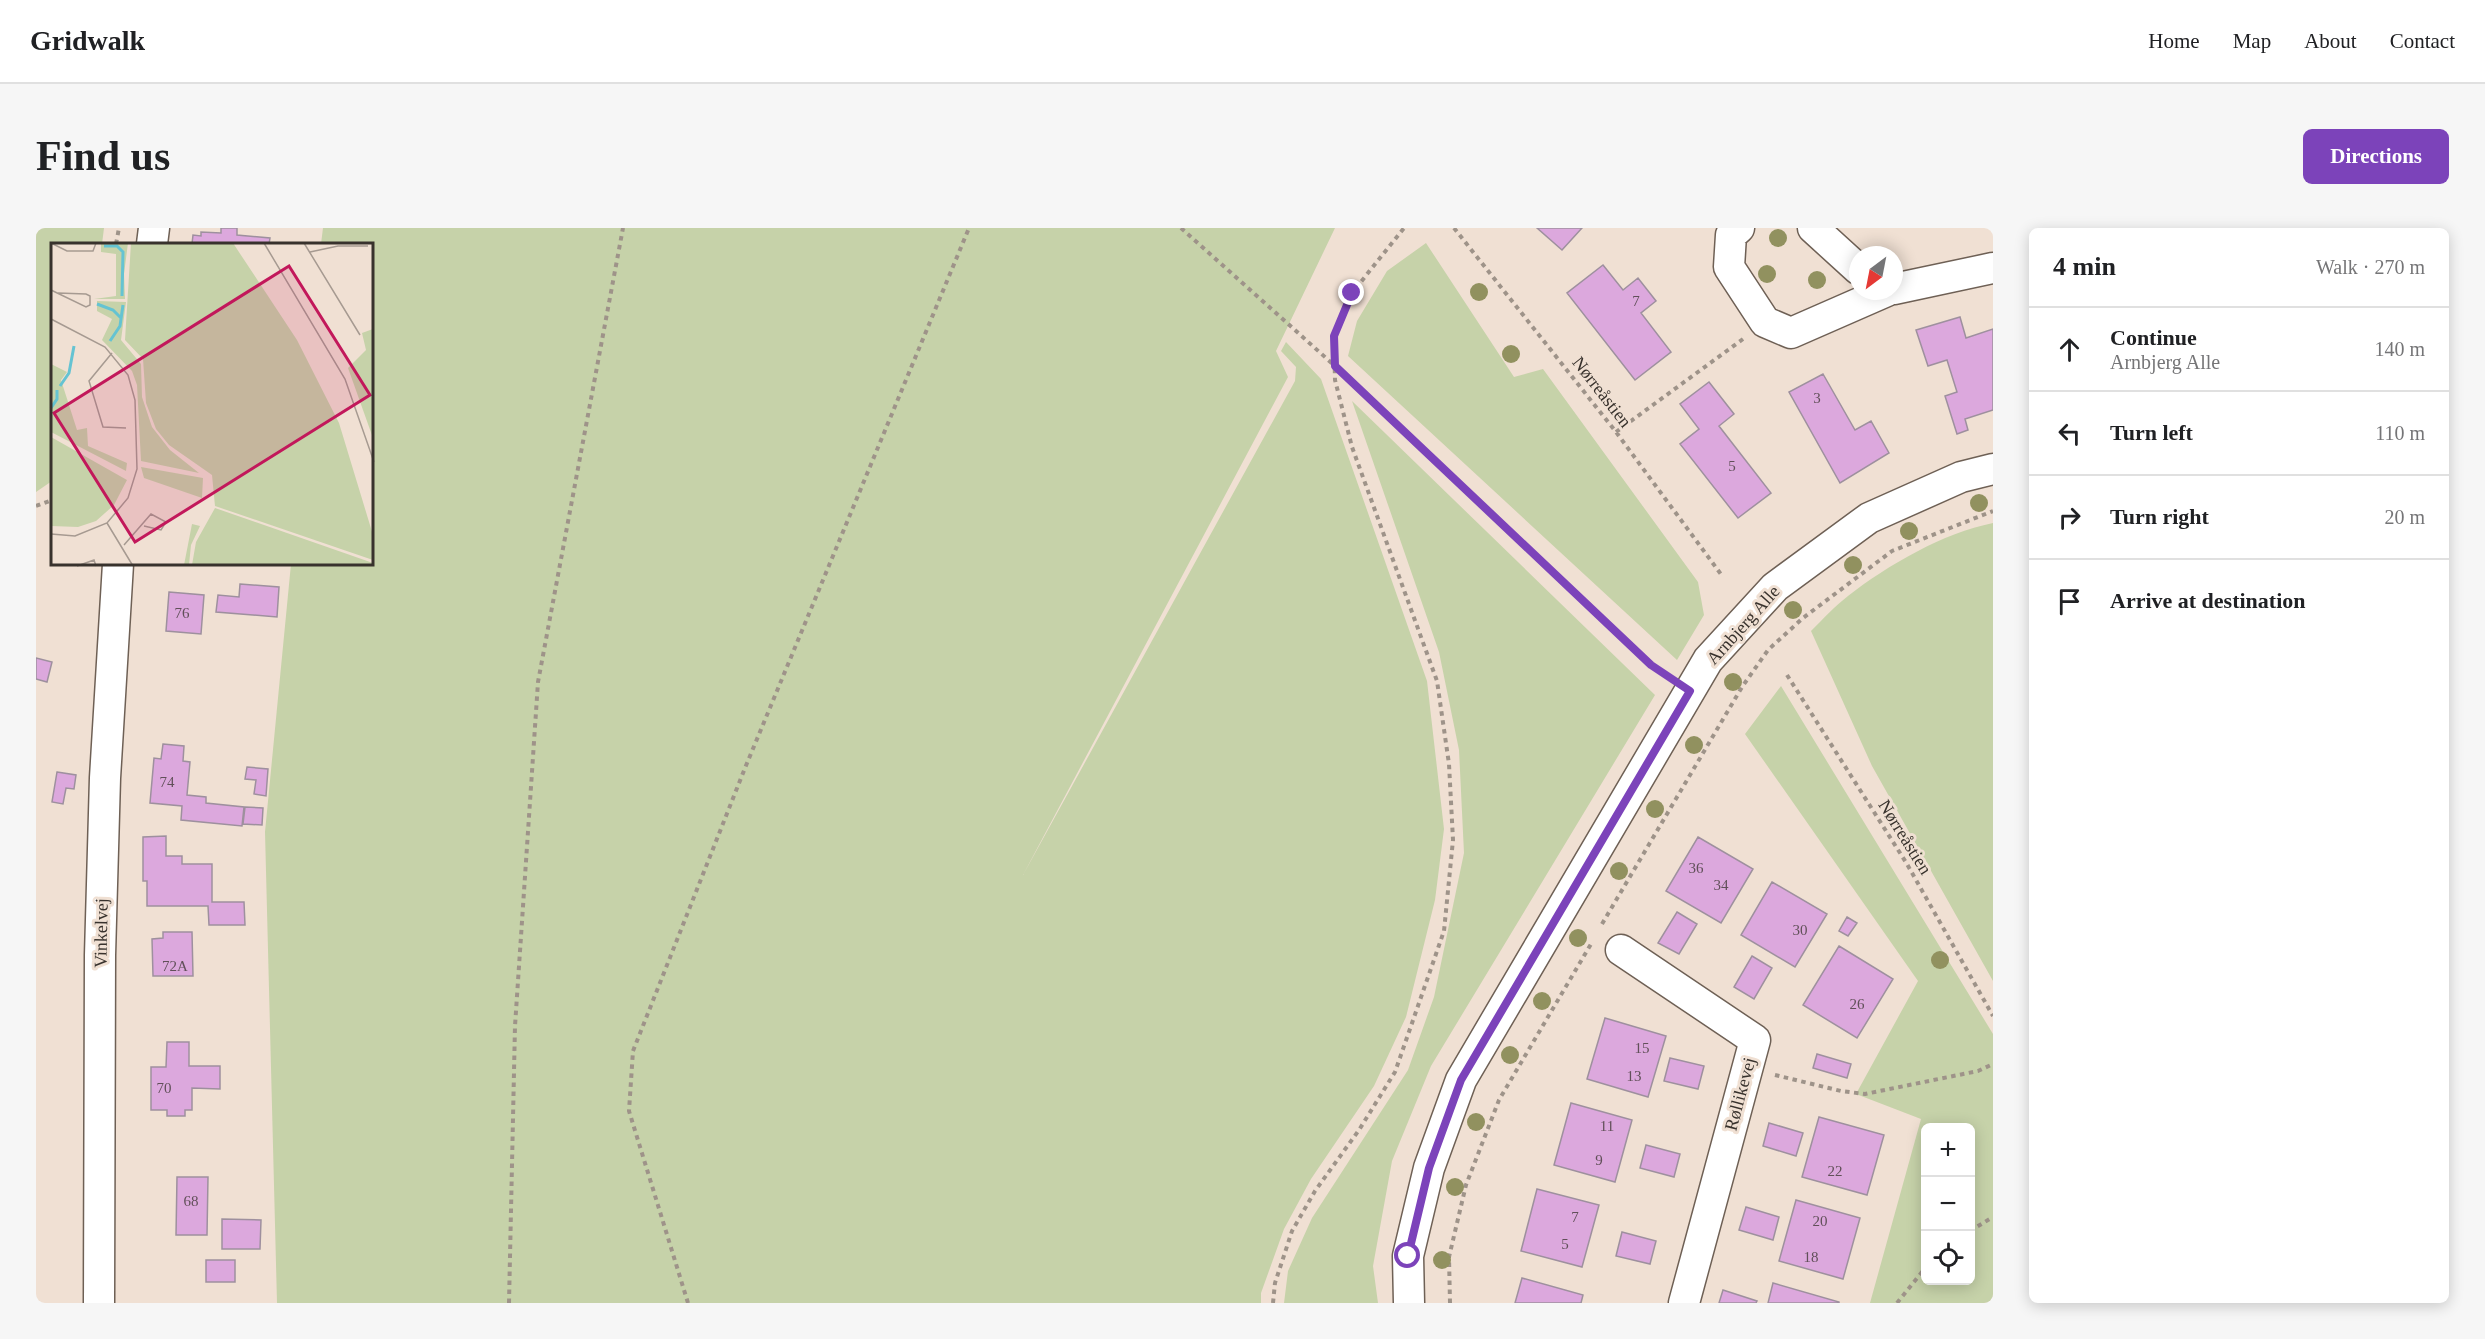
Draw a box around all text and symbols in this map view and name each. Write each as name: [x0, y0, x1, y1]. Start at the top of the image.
text: Gridwalk: [30, 25, 145, 56]
text: Home: [2148, 29, 2200, 53]
text: Map: [2233, 29, 2271, 53]
text: About: [2304, 29, 2357, 53]
text: Contact: [2390, 29, 2455, 53]
button: Directions: [2303, 129, 2449, 184]
text: Find us: [36, 133, 170, 179]
inset map: [51, 243, 374, 566]
north arrow: [1849, 246, 1903, 300]
text: 4 min: [2053, 252, 2116, 281]
text: Walk · 270 m: [2316, 256, 2425, 278]
route end: [1338, 279, 1364, 305]
house number: 7: [1632, 293, 1640, 309]
text: Continue: [2110, 325, 2197, 350]
icon: ahead: [2053, 333, 2086, 366]
text: 140 m: [2374, 338, 2425, 360]
text: Arnbjerg Alle: [2110, 351, 2220, 373]
street label: Nørreåstien: [1568, 353, 1636, 431]
house number: 3: [1813, 390, 1821, 406]
icon: left: [2053, 417, 2086, 450]
text: Turn left: [2110, 420, 2193, 445]
text: 110 m: [2375, 422, 2425, 444]
house number: 5: [1728, 458, 1736, 474]
icon: right: [2053, 501, 2086, 534]
text: Turn right: [2110, 504, 2209, 529]
text: 20 m: [2384, 506, 2425, 528]
street label: Arnbjerg Alle: [1702, 581, 1784, 669]
icon: arrive: [2053, 585, 2086, 618]
text: Arrive at destination: [2110, 588, 2306, 613]
house number: 76: [175, 605, 190, 621]
house number: 74: [160, 774, 175, 790]
street label: Nørreåstien: [1874, 796, 1936, 878]
house number: 36: [1689, 860, 1704, 876]
house number: 34: [1714, 877, 1729, 893]
street label: Vinkelvej: [90, 898, 112, 968]
house number: 30: [1793, 922, 1808, 938]
house number: 72A: [162, 958, 188, 974]
house number: 26: [1850, 996, 1865, 1012]
house number: 15: [1635, 1040, 1650, 1056]
street label: Røllikevej: [1721, 1055, 1759, 1133]
house number: 13: [1627, 1068, 1642, 1084]
house number: 70: [157, 1080, 172, 1096]
house number: 11: [1600, 1118, 1614, 1134]
map controls: [1921, 1123, 1975, 1285]
button: +: [1921, 1123, 1975, 1177]
house number: 9: [1595, 1152, 1603, 1168]
house number: 22: [1828, 1163, 1843, 1179]
button: −: [1921, 1177, 1975, 1231]
house number: 68: [184, 1193, 199, 1209]
house number: 7: [1571, 1209, 1579, 1225]
house number: 20: [1813, 1213, 1828, 1229]
button: locate: [1921, 1231, 1975, 1285]
house number: 5: [1561, 1236, 1569, 1252]
route start: [1394, 1242, 1420, 1268]
house number: 18: [1804, 1249, 1819, 1265]

